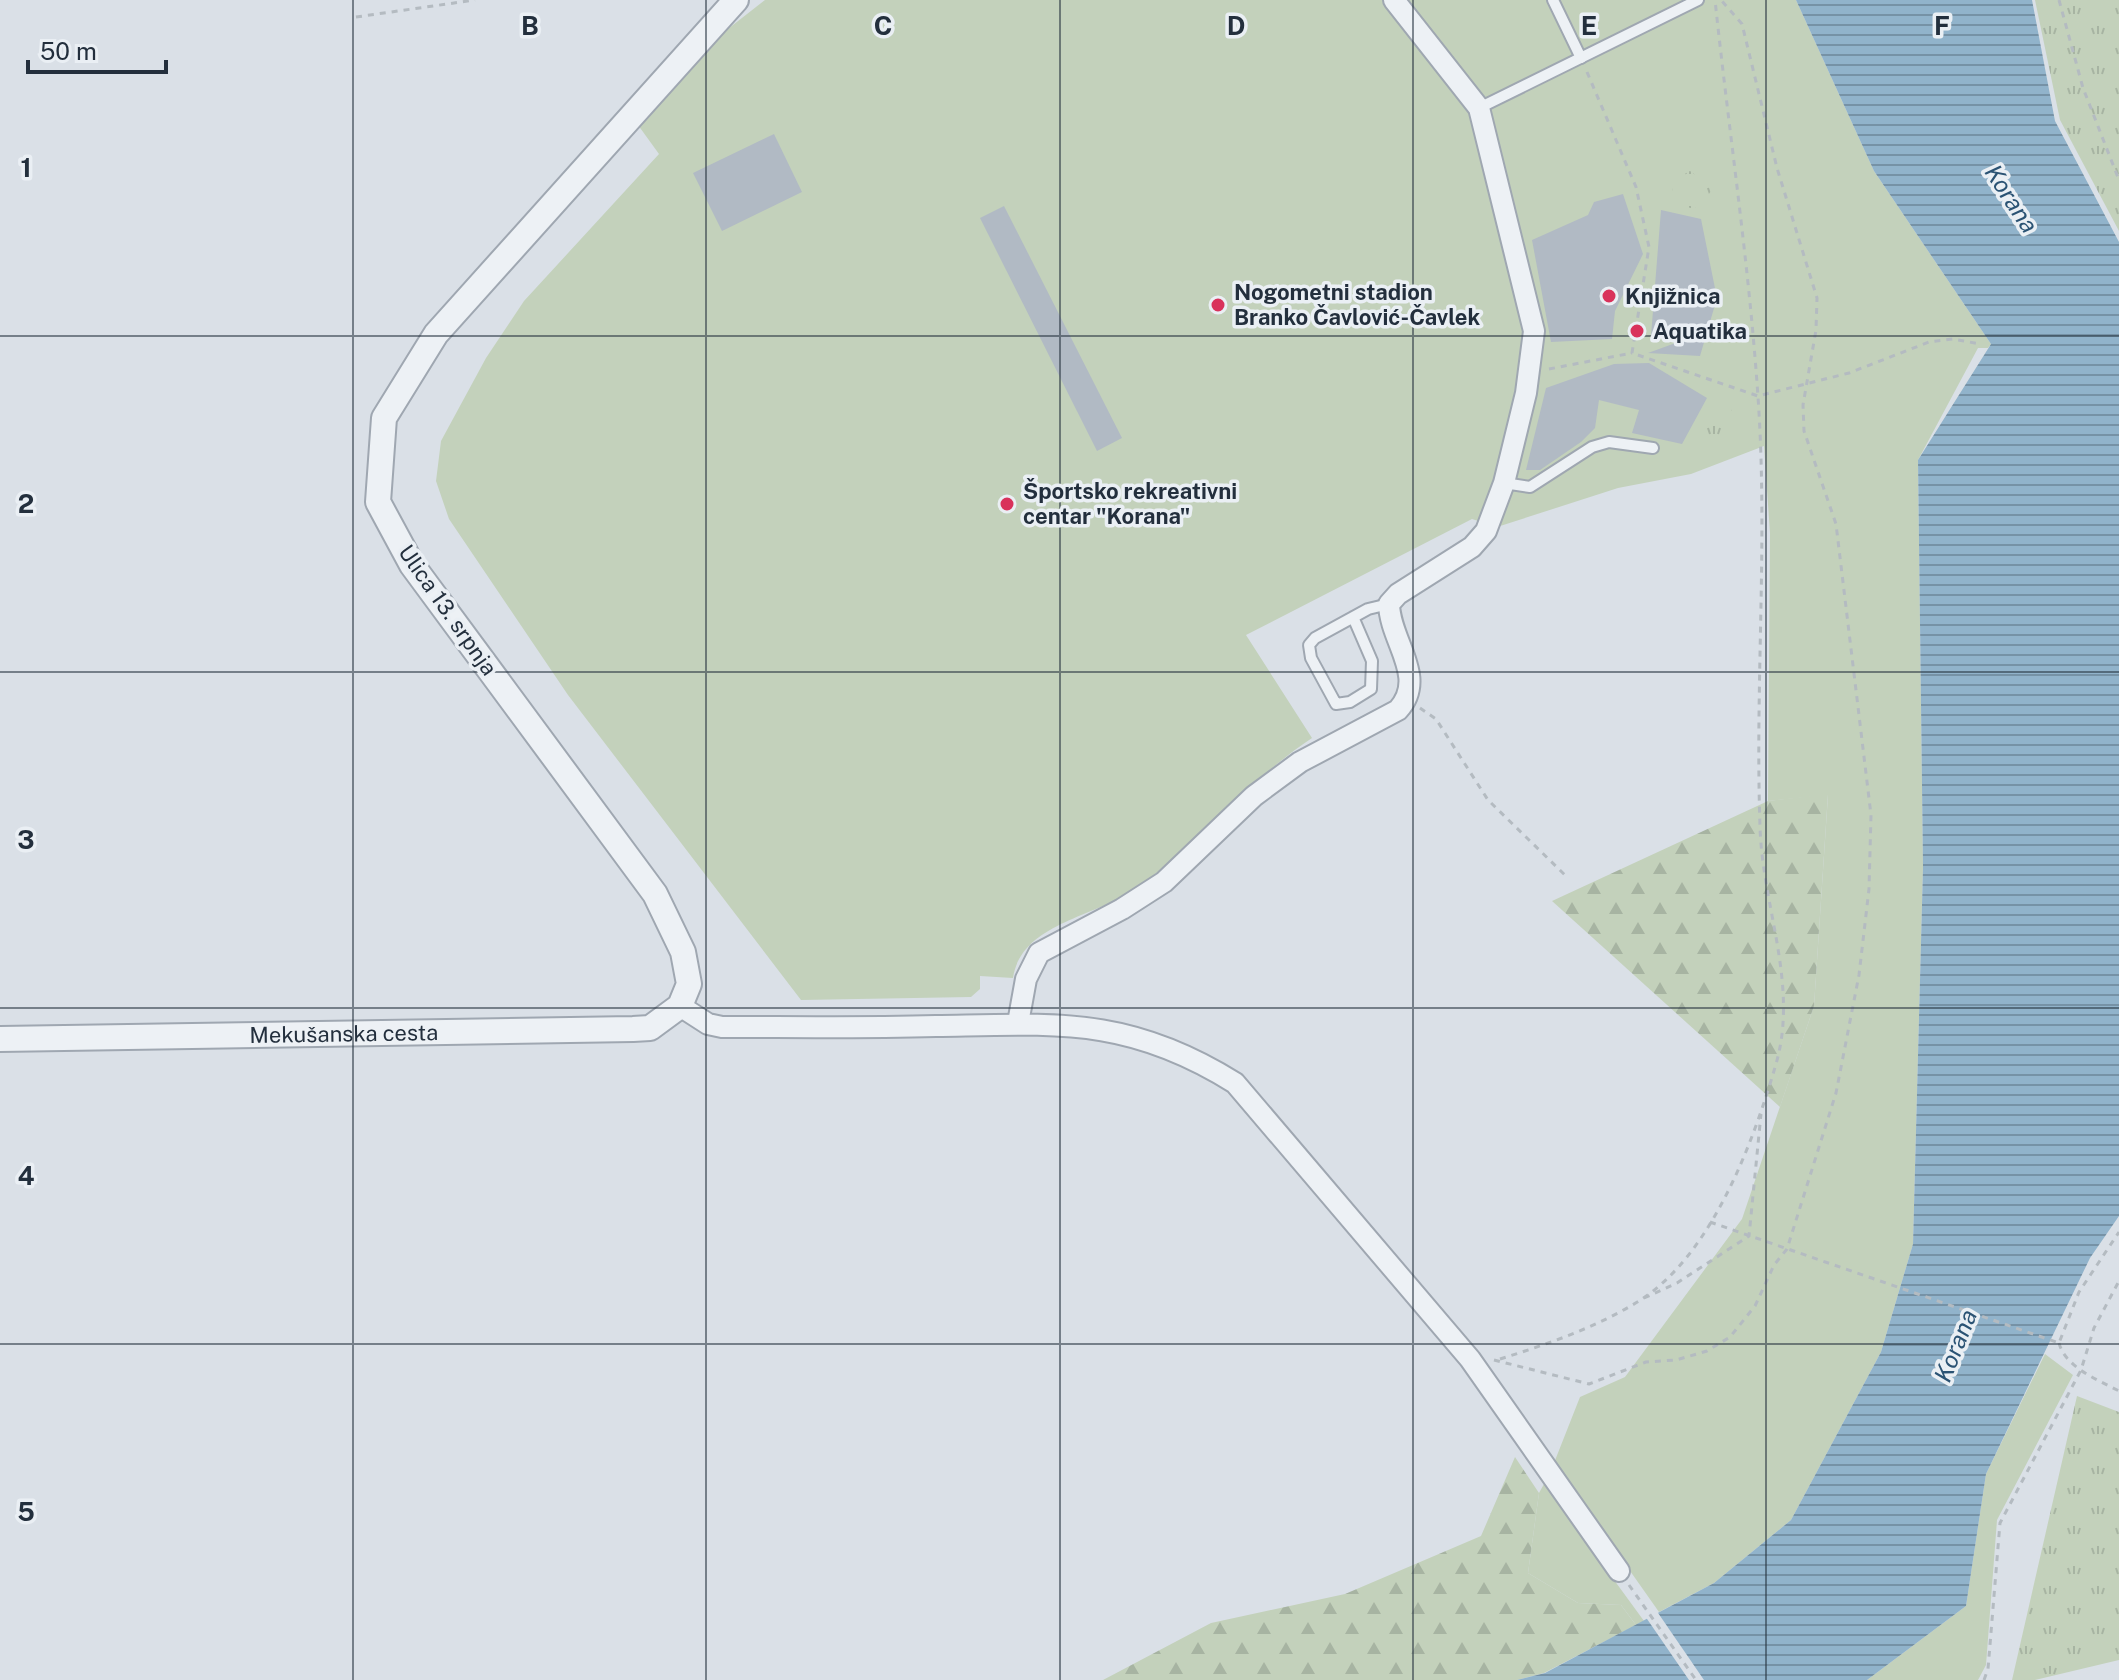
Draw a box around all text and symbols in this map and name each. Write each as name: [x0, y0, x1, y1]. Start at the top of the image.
text: B: [521, 10, 539, 41]
text: C: [874, 10, 892, 41]
text: D: [1227, 10, 1245, 41]
text: E: [1581, 10, 1597, 41]
text: F: [1934, 10, 1950, 41]
scale bar: [28, 24, 166, 74]
text: 50 m: [40, 37, 97, 65]
text: 1: [20, 152, 32, 183]
water label: Korana: [1979, 159, 2044, 238]
place label: Nogometni stadion Branko Čavlović-Čavlek: [1234, 279, 1480, 330]
place label: Knjižnica: [1625, 283, 1720, 309]
marker: Knjižnica: [1600, 287, 1618, 305]
marker: Nogometni stadion Branko Čavlović-Čavlek: [1209, 296, 1227, 314]
place label: Aquatika: [1653, 318, 1747, 344]
marker: Aquatika: [1628, 322, 1646, 340]
place label: Športsko rekreativni centar "Korana": [1023, 478, 1237, 529]
text: 2: [18, 488, 34, 519]
marker: Športsko rekreativni centar "Korana": [998, 495, 1016, 513]
street label: Ulica 13. srpnja: [393, 540, 503, 680]
text: 3: [17, 824, 35, 855]
street label: Mekušanska cesta: [249, 1019, 439, 1048]
text: 4: [17, 1160, 35, 1191]
water label: Korana: [1928, 1305, 1982, 1386]
text: 5: [17, 1496, 35, 1527]

